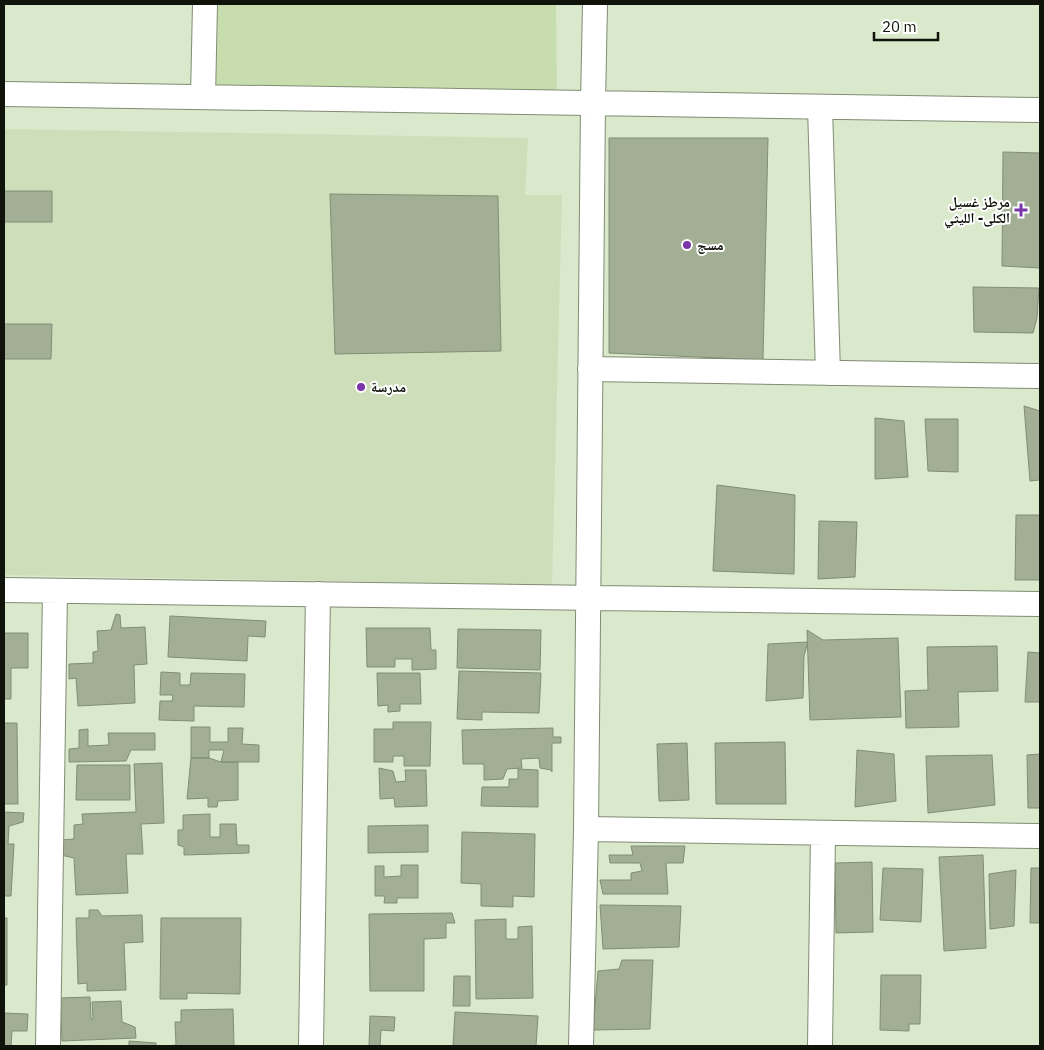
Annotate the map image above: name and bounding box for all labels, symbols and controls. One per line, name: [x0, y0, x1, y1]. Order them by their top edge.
scale bar: [874, 10, 938, 42]
text: 20 m: [882, 17, 917, 36]
place label: مرطز غسيل الكلى- الليثي: [944, 193, 1010, 229]
marker: مرطز غسيل الكلى- الليثي: [1014, 203, 1028, 217]
place label: مسج: [697, 236, 724, 254]
marker: مسج: [681, 239, 693, 251]
place label: مدرسة: [371, 378, 406, 396]
marker: مدرسة: [355, 381, 367, 393]

